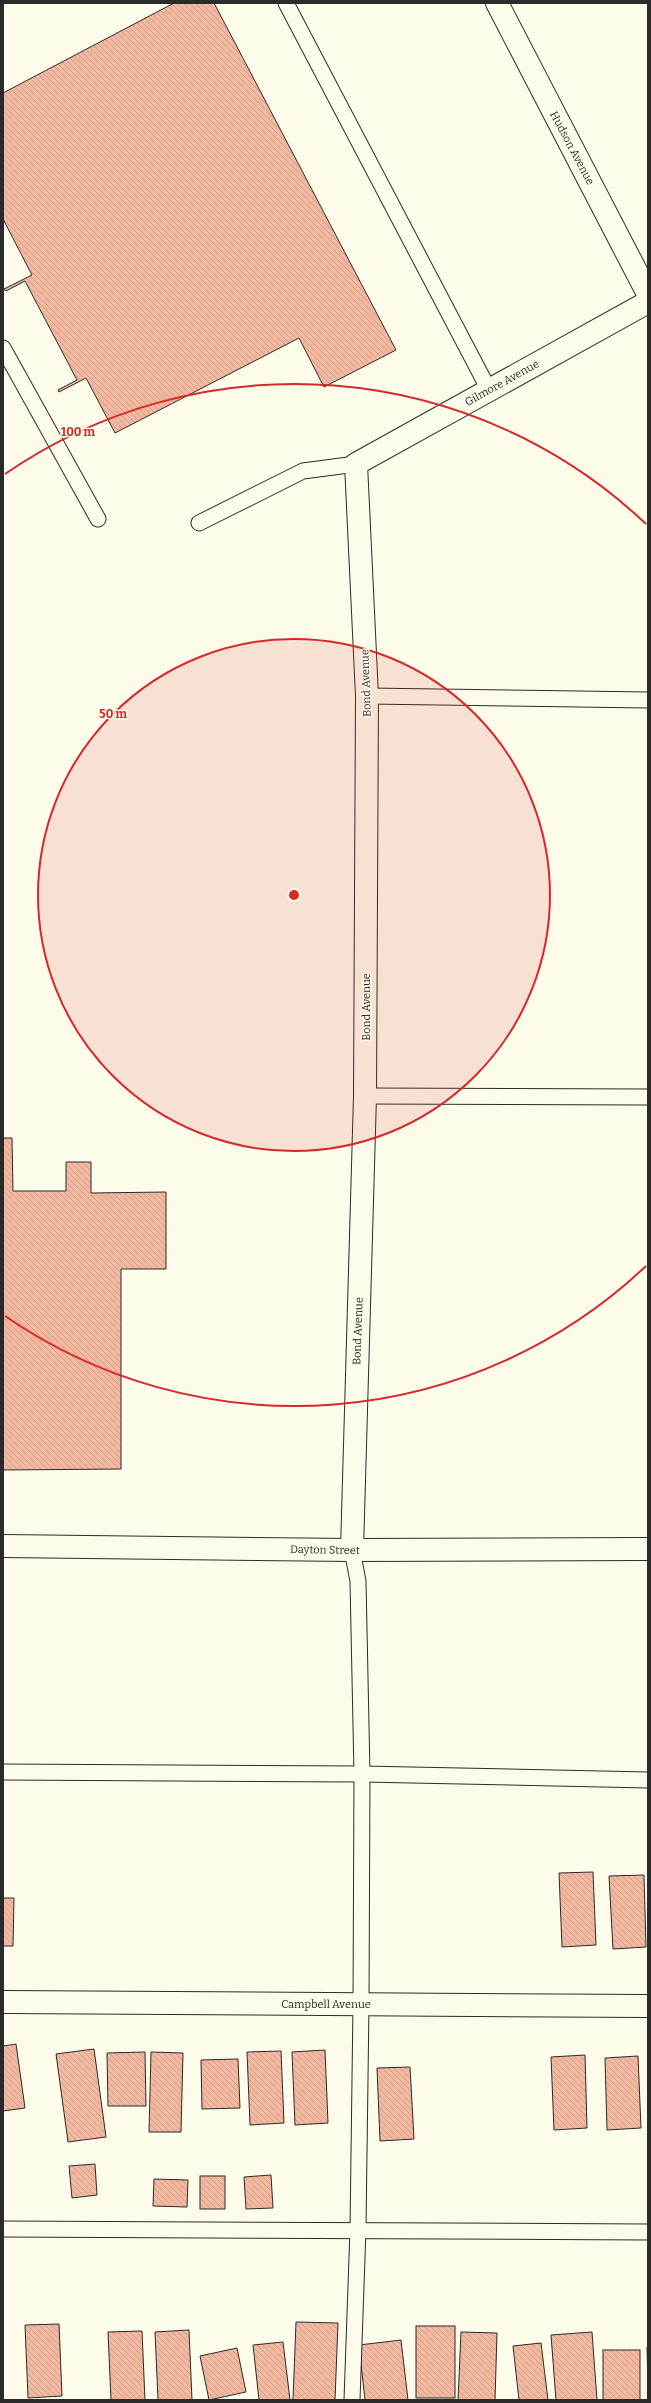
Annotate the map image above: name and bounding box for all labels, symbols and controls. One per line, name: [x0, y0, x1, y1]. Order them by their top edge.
street label: Hudson Avenue: [547, 109, 597, 187]
street label: Gilmore Avenue: [463, 357, 541, 409]
text: 100 m: [61, 425, 96, 439]
street label: Bond Avenue: [358, 649, 374, 717]
text: 50 m: [99, 707, 127, 721]
centre of rings: [287, 888, 301, 902]
street label: Bond Avenue: [360, 973, 373, 1041]
street label: Bond Avenue: [350, 1297, 366, 1365]
street label: Dayton Street: [290, 1543, 360, 1557]
street label: Campbell Avenue: [281, 1998, 371, 2011]

